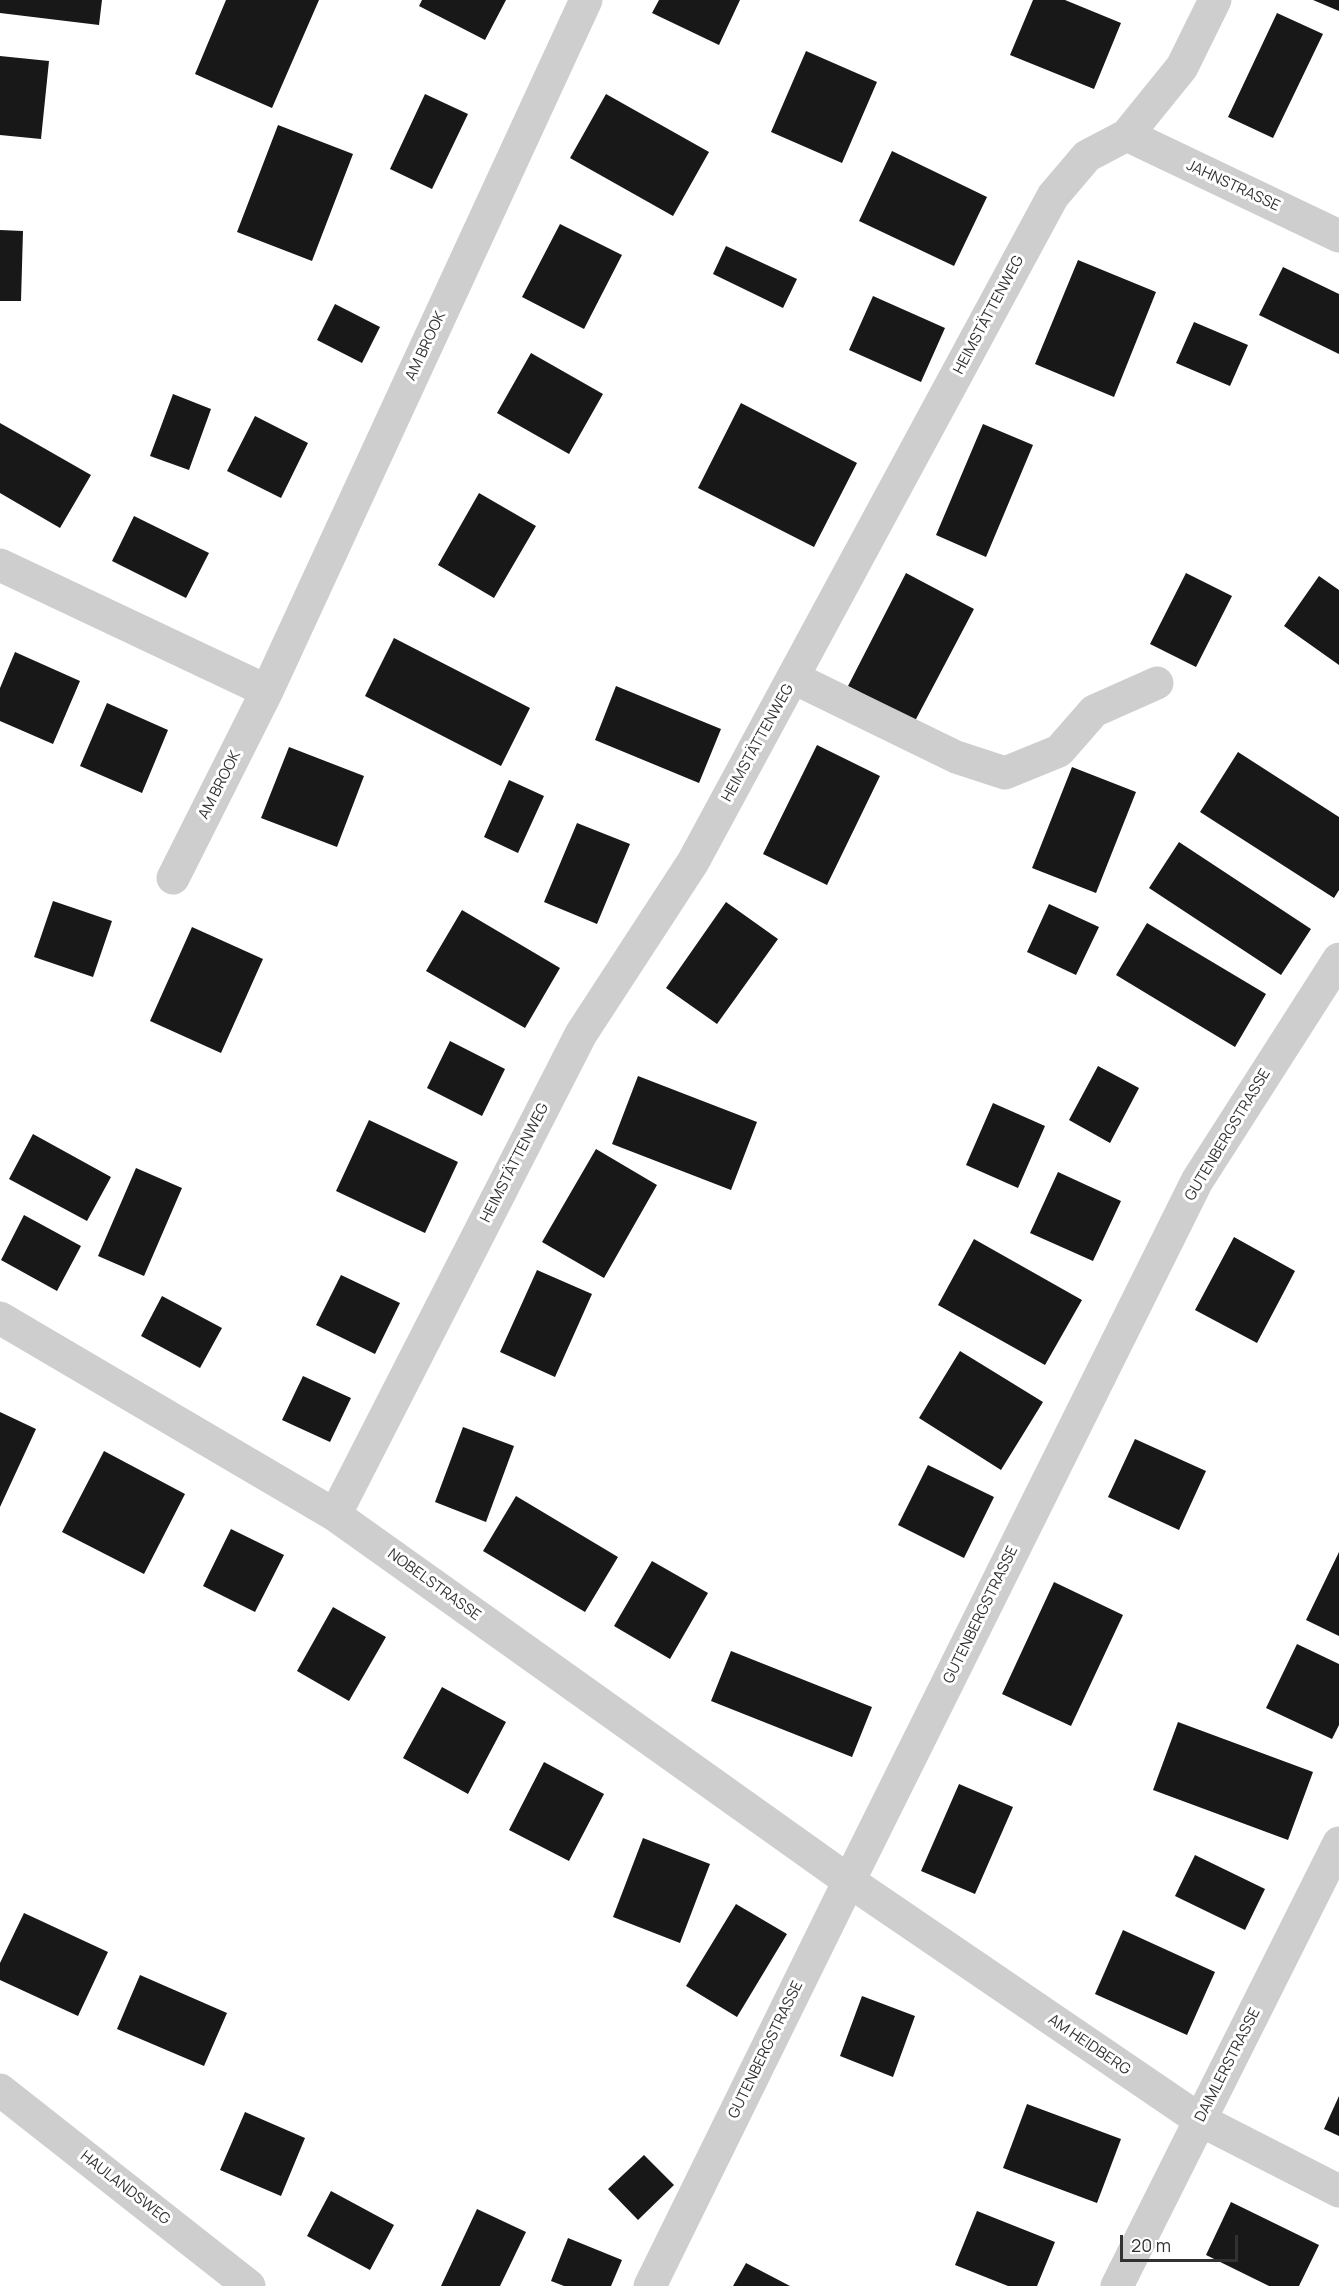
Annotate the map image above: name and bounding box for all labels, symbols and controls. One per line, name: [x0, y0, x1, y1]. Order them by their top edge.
street label: JAHNSTRASSE: [1184, 157, 1282, 215]
street label: HEIMSTÄTTENWEG: [950, 253, 1028, 377]
street label: AM BROOK: [402, 308, 450, 384]
street label: HEIMSTÄTTENWEG: [718, 681, 798, 805]
street label: AM BROOK: [195, 748, 245, 822]
street label: GUTENBERGSTRASSE: [1181, 1066, 1275, 1204]
street label: HEIMSTÄTTENWEG: [477, 1100, 553, 1226]
street label: GUTENBERGSTRASSE: [940, 1543, 1022, 1687]
street label: NOBELSTRASSE: [384, 1545, 484, 1625]
street label: GUTENBERGSTRASSE: [725, 1978, 807, 2122]
street label: DAIMLERSTRASSE: [1192, 2005, 1264, 2125]
street label: AM HEIDBERG: [1044, 2011, 1134, 2079]
street label: HAULANDSWEG: [76, 2147, 174, 2229]
scale bar: [1123, 2223, 1242, 2261]
text: 20 m: [1131, 2233, 1171, 2257]

